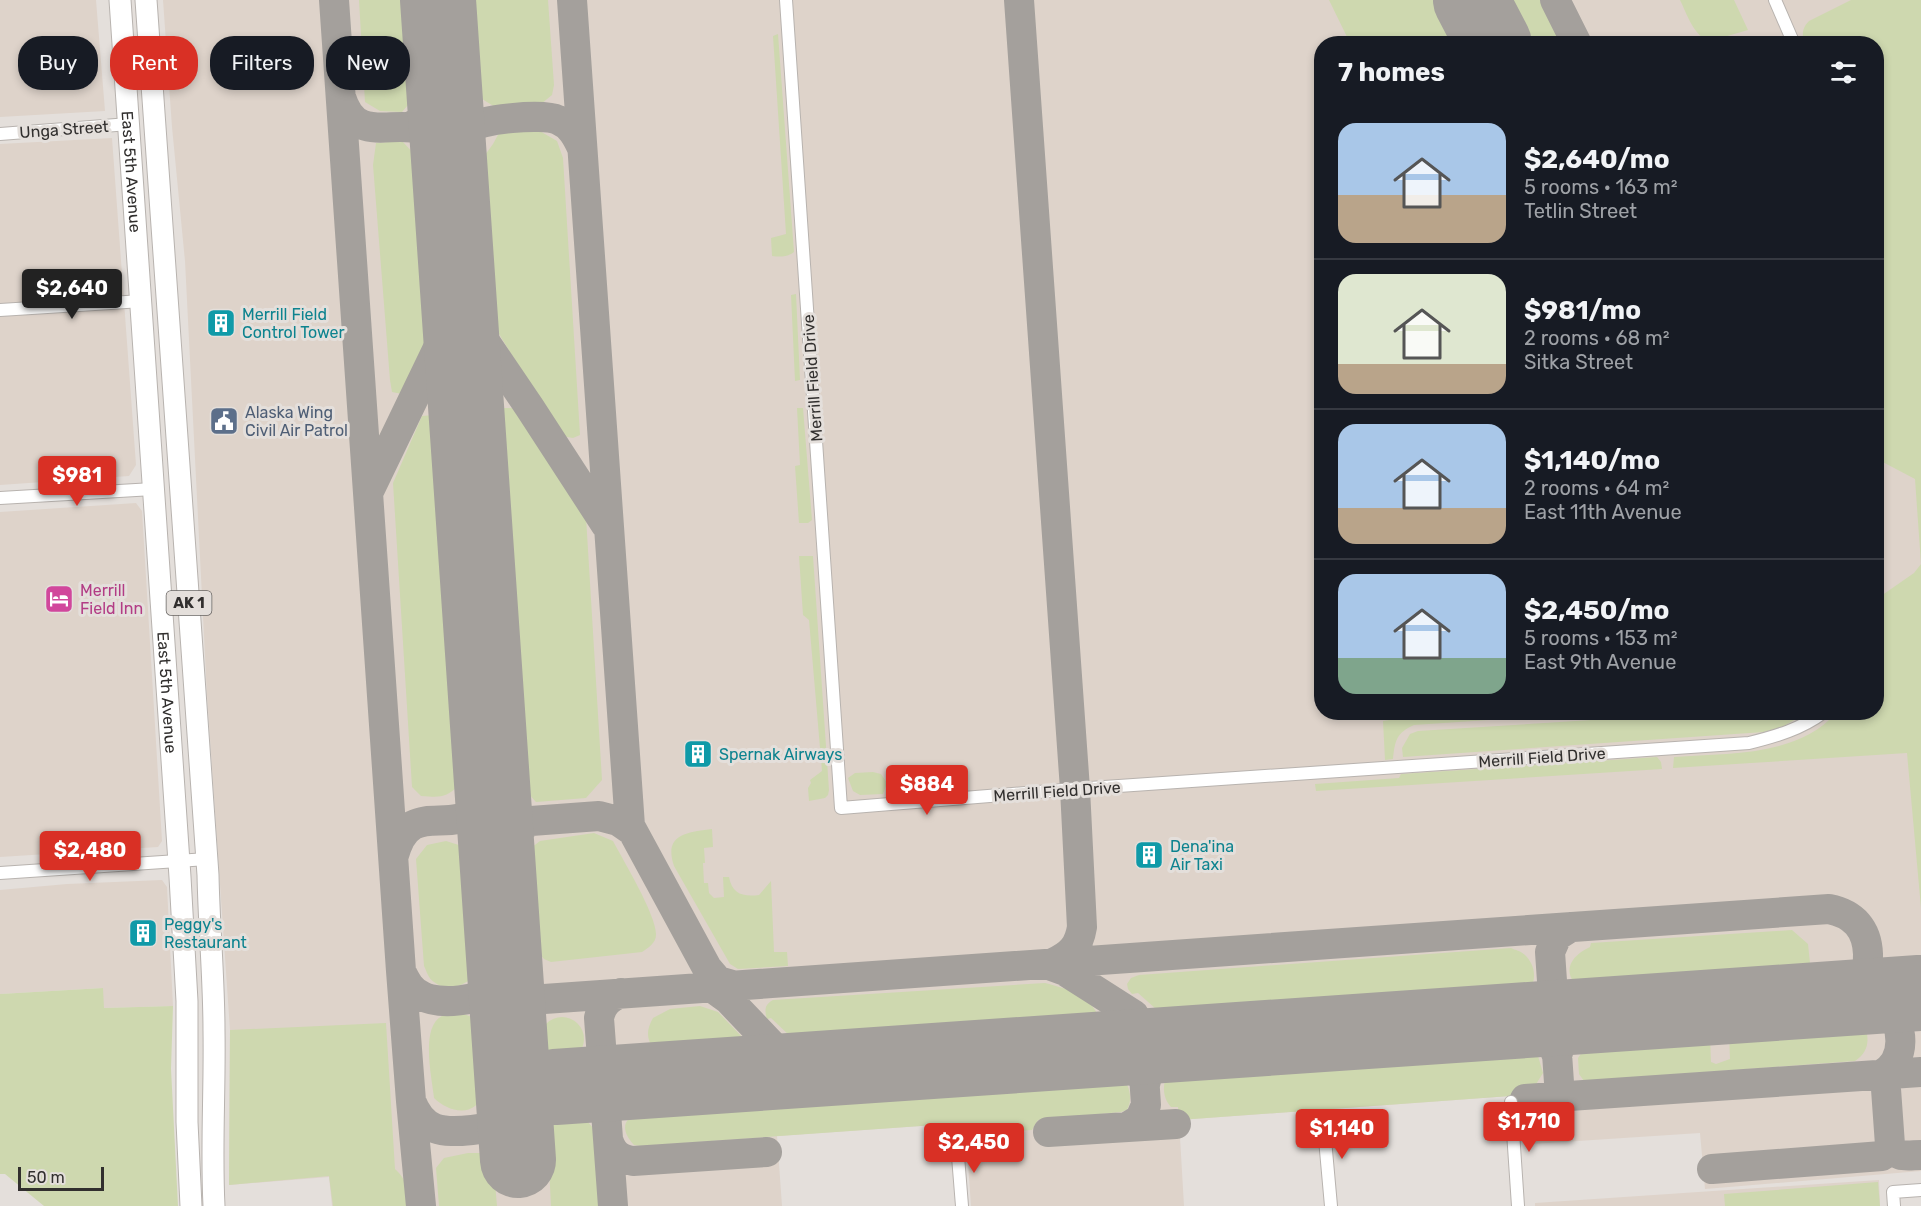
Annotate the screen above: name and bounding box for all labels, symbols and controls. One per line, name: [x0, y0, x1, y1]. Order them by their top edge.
chip: Buy: [18, 36, 98, 90]
chip: Rent: [110, 36, 198, 90]
chip: Filters: [210, 36, 314, 90]
chip: New: [326, 36, 410, 90]
icon: filters: [1827, 56, 1860, 89]
text: 7 homes: [1338, 57, 1445, 88]
street label: East 5th Avenue: [118, 110, 145, 233]
street label: Unga Street: [19, 117, 109, 142]
text: $2,640/mo: [1524, 144, 1670, 175]
icon: home: [1386, 147, 1458, 219]
text: 5 rooms · 163 m²: [1524, 175, 1678, 199]
text: Tetlin Street: [1524, 199, 1637, 223]
pin: $2,640: [23, 269, 121, 320]
text: $2,640: [36, 276, 108, 300]
text: $981/mo: [1524, 295, 1641, 326]
icon: home: [1386, 298, 1458, 370]
place label: Merrill Field Control Tower: [242, 305, 345, 342]
building icon: Merrill Field Control Tower: [205, 307, 237, 339]
street label: Merrill Field Drive: [799, 314, 826, 442]
text: 2 rooms · 68 m²: [1524, 326, 1670, 350]
text: Sitka Street: [1524, 350, 1633, 374]
place label: Alaska Wing Civil Air Patrol: [245, 403, 348, 440]
public building icon: Alaska Wing Civil Air Patrol: [208, 405, 240, 437]
text: $1,140/mo: [1524, 445, 1660, 476]
icon: home: [1386, 448, 1458, 520]
pin: $981: [41, 456, 113, 507]
text: $981: [52, 463, 102, 487]
text: 2 rooms · 64 m²: [1524, 476, 1669, 500]
text: East 11th Avenue: [1524, 500, 1682, 524]
place label: Merrill Field Inn: [80, 581, 143, 618]
hotel icon: Merrill Field Inn: [43, 583, 75, 615]
road number: AK 1: [166, 591, 212, 615]
text: $2,450/mo: [1524, 595, 1669, 626]
icon: home: [1386, 598, 1458, 670]
text: 5 rooms · 153 m²: [1524, 626, 1678, 650]
street label: East 5th Avenue: [153, 631, 181, 754]
text: East 9th Avenue: [1524, 650, 1676, 674]
building icon: Spernak Airways: [682, 738, 714, 770]
street label: Merrill Field Drive: [1478, 744, 1606, 771]
place label: Spernak Airways: [719, 745, 842, 764]
pin: $884: [891, 765, 963, 816]
text: $884: [900, 772, 954, 796]
street label: Merrill Field Drive: [993, 778, 1121, 805]
pin: $2,480: [41, 831, 139, 882]
place label: Dena'ina Air Taxi: [1170, 837, 1234, 874]
text: $2,480: [54, 838, 126, 862]
building icon: Dena'ina Air Taxi: [1133, 839, 1165, 871]
place label: Peggy's Restaurant: [164, 915, 247, 952]
building icon: Peggy's Restaurant: [127, 917, 159, 949]
pin: $1,710: [1480, 1102, 1578, 1153]
pin: $1,140: [1293, 1109, 1391, 1160]
text: $1,710: [1497, 1109, 1561, 1133]
text: $1,140: [1310, 1116, 1374, 1140]
pin: $2,450: [925, 1123, 1023, 1174]
text: $2,450: [938, 1130, 1010, 1154]
scale bar: [18, 1164, 104, 1192]
text: 50 m: [27, 1168, 65, 1187]

